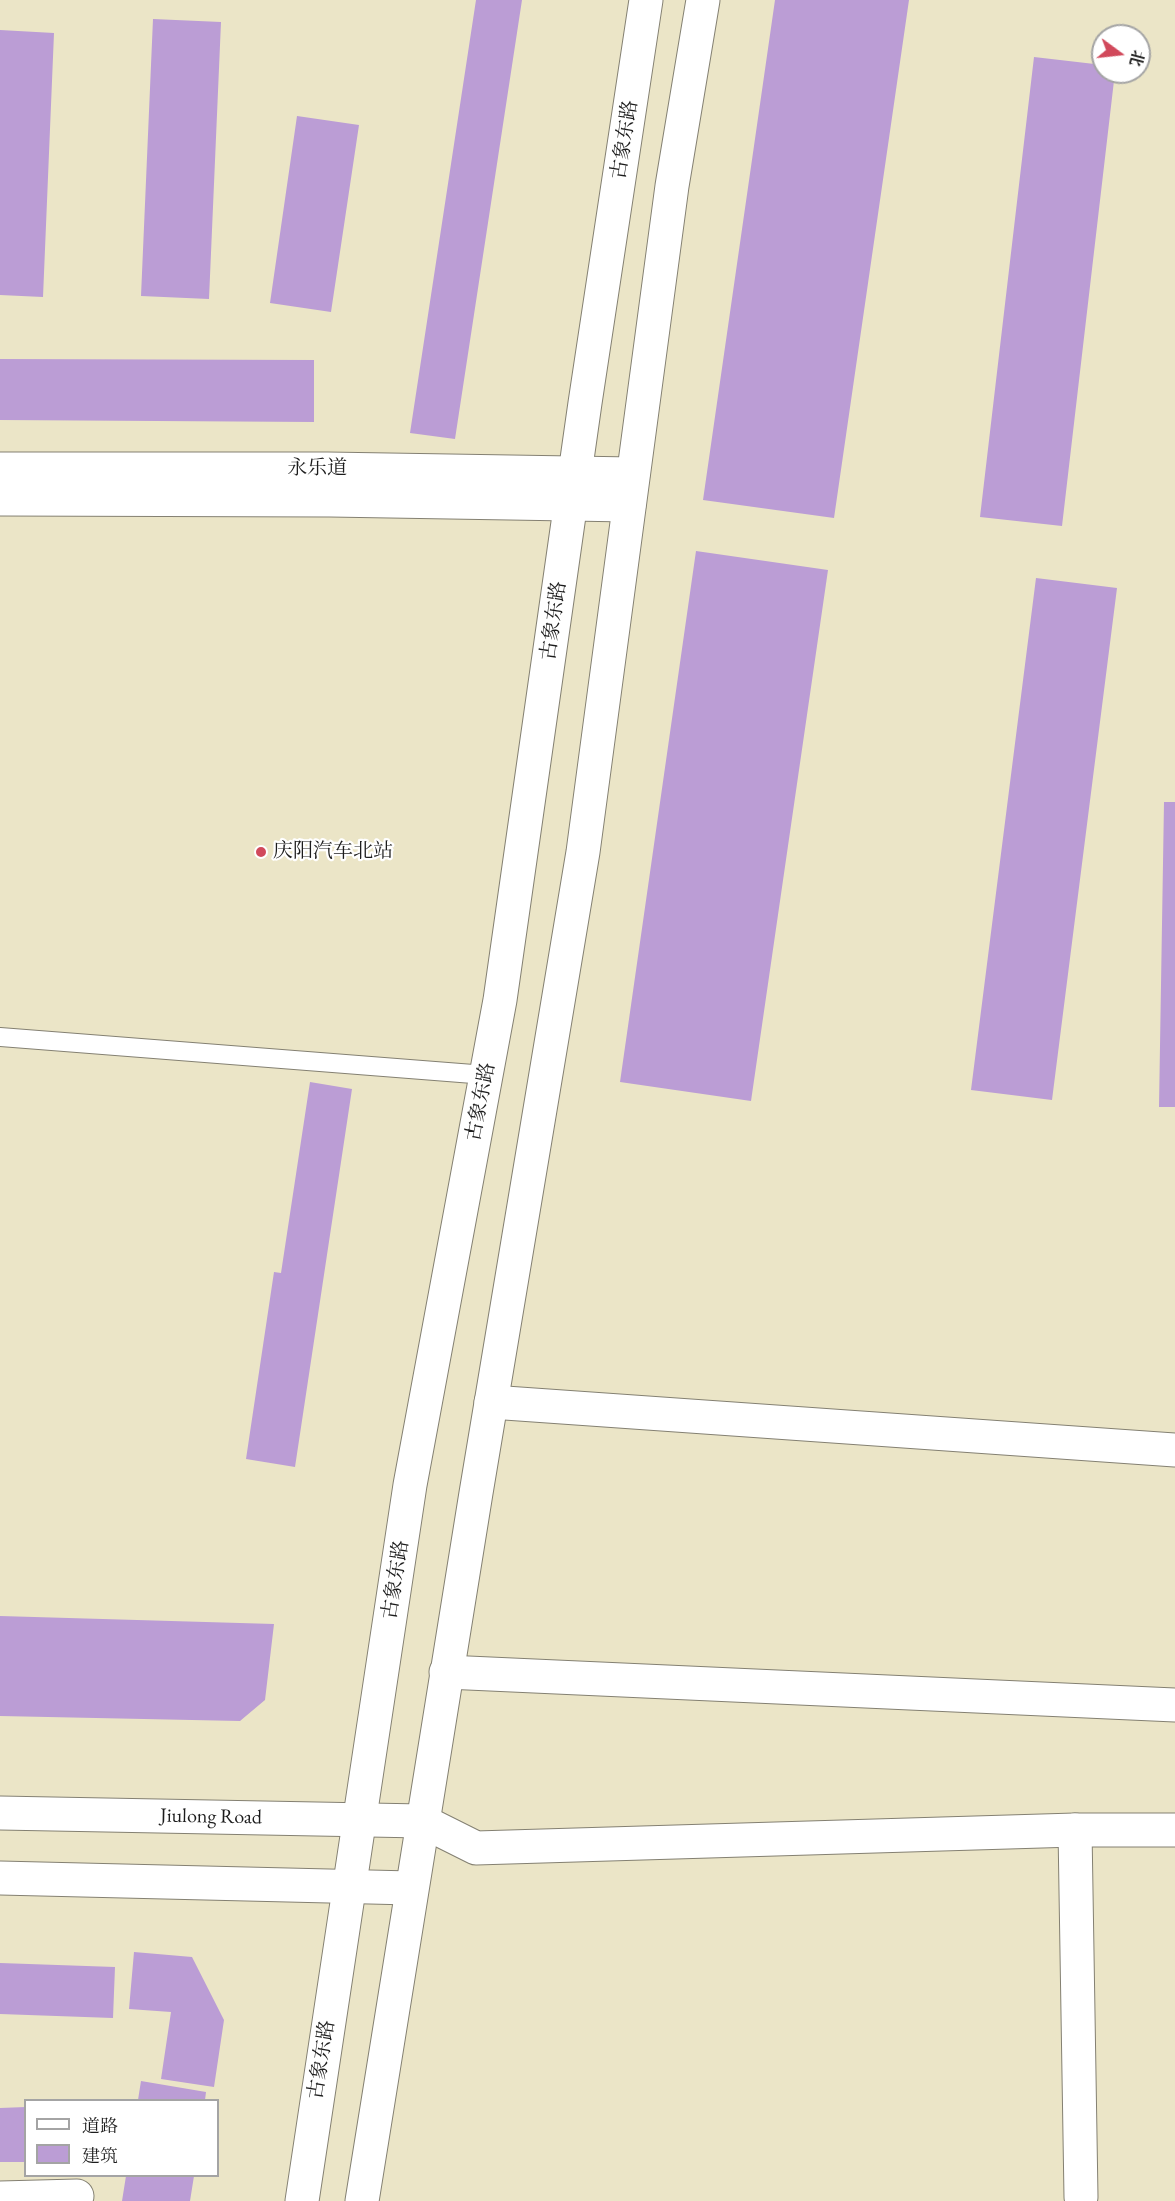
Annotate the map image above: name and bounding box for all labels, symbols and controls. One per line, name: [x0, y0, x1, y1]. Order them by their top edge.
north arrow: [1091, 24, 1151, 84]
text: 北: [1125, 48, 1149, 69]
street label: 古象东路: [607, 99, 643, 181]
street label: 永乐道: [287, 457, 347, 481]
street label: 古象东路: [537, 580, 571, 662]
place label: 庆阳汽车北站: [273, 840, 393, 864]
marker: 庆阳汽车北站: [254, 845, 268, 859]
street label: 古象东路: [462, 1060, 500, 1144]
street label: 古象东路: [378, 1539, 414, 1621]
street label: Jiulong Road: [160, 1804, 262, 1830]
street label: 古象东路: [304, 2019, 340, 2101]
legend: [24, 2099, 219, 2177]
text: 道路: [82, 2114, 118, 2137]
text: 建筑: [82, 2144, 118, 2167]

